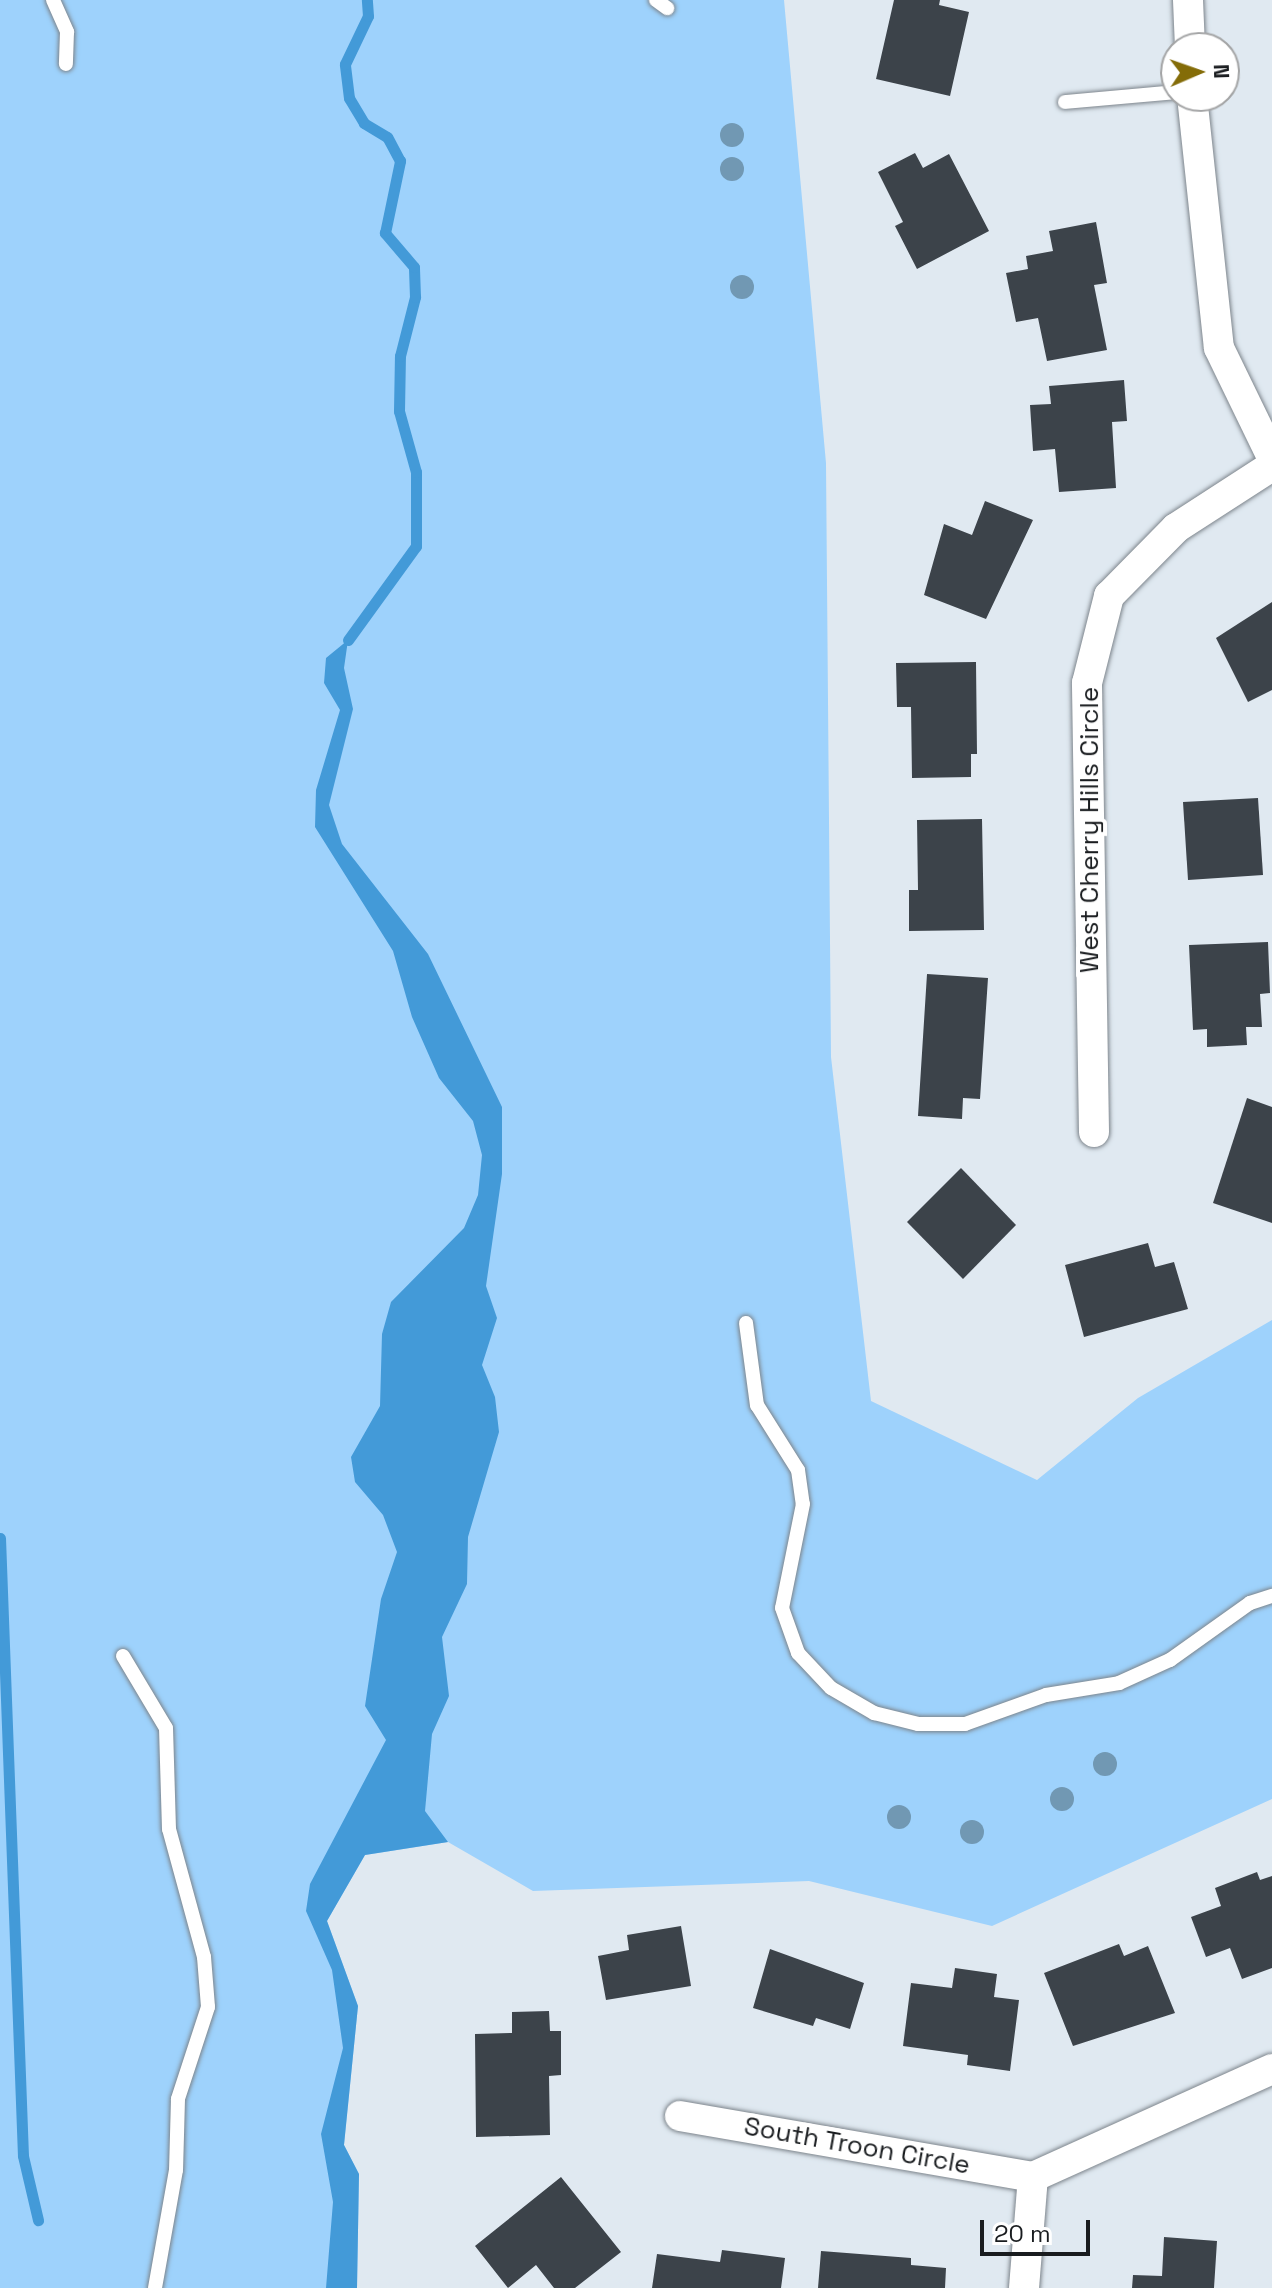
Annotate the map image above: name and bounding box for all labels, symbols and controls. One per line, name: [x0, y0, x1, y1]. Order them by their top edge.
north arrow: [1160, 32, 1240, 112]
text: N: [1208, 63, 1236, 79]
street label: West Cherry Hills Circle: [1074, 687, 1106, 973]
street label: South Troon Circle: [741, 2111, 973, 2181]
scale bar: [984, 2204, 1094, 2254]
text: 20 m: [994, 2218, 1051, 2249]

